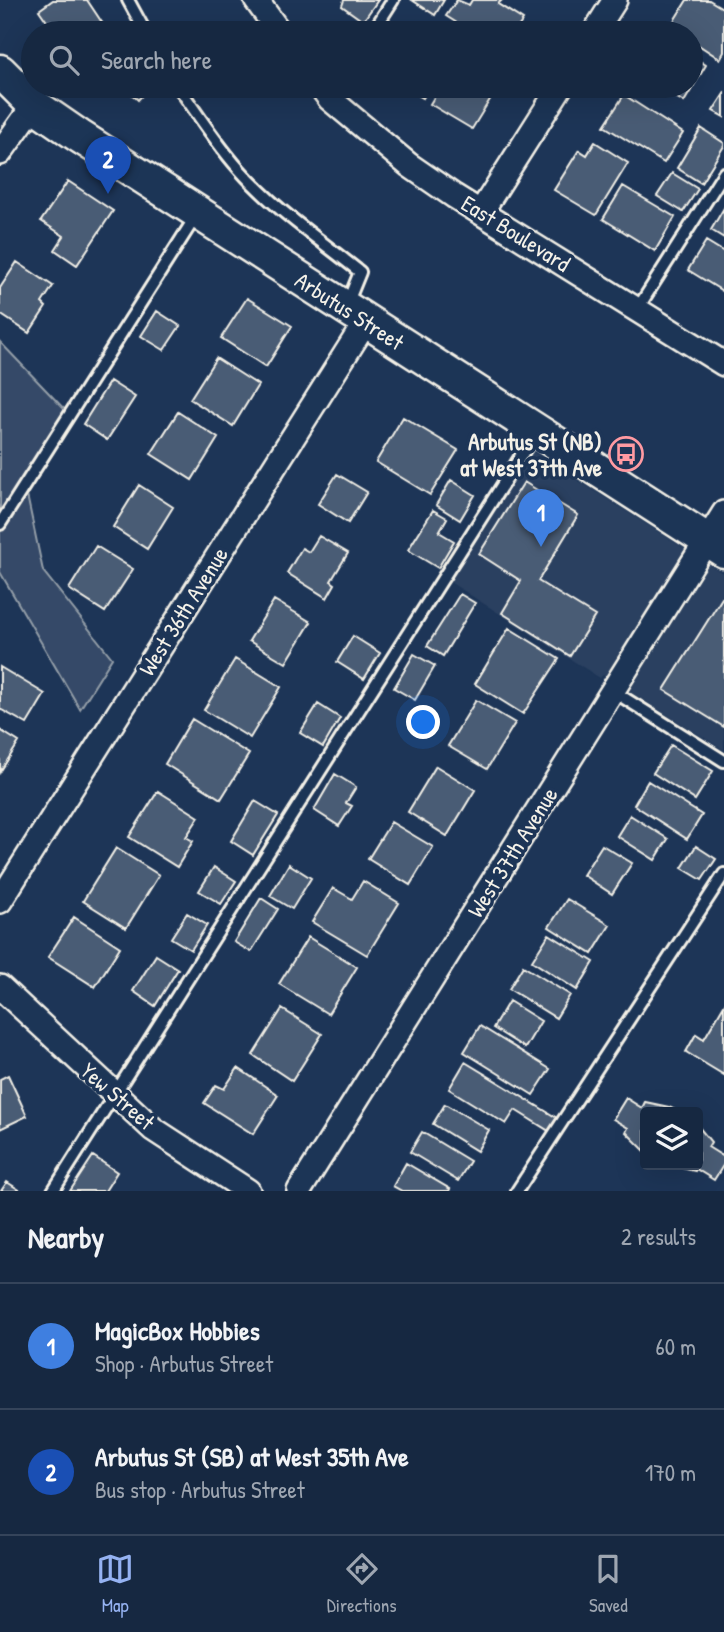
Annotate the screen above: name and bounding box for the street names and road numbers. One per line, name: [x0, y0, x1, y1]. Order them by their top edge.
street label: East Boulevard: [456, 187, 576, 279]
street label: Arbutus Street: [290, 264, 411, 357]
street label: West 36th Avenue: [131, 541, 235, 681]
street label: West 37th Avenue: [460, 781, 564, 923]
street label: Yew Street: [74, 1055, 162, 1138]

